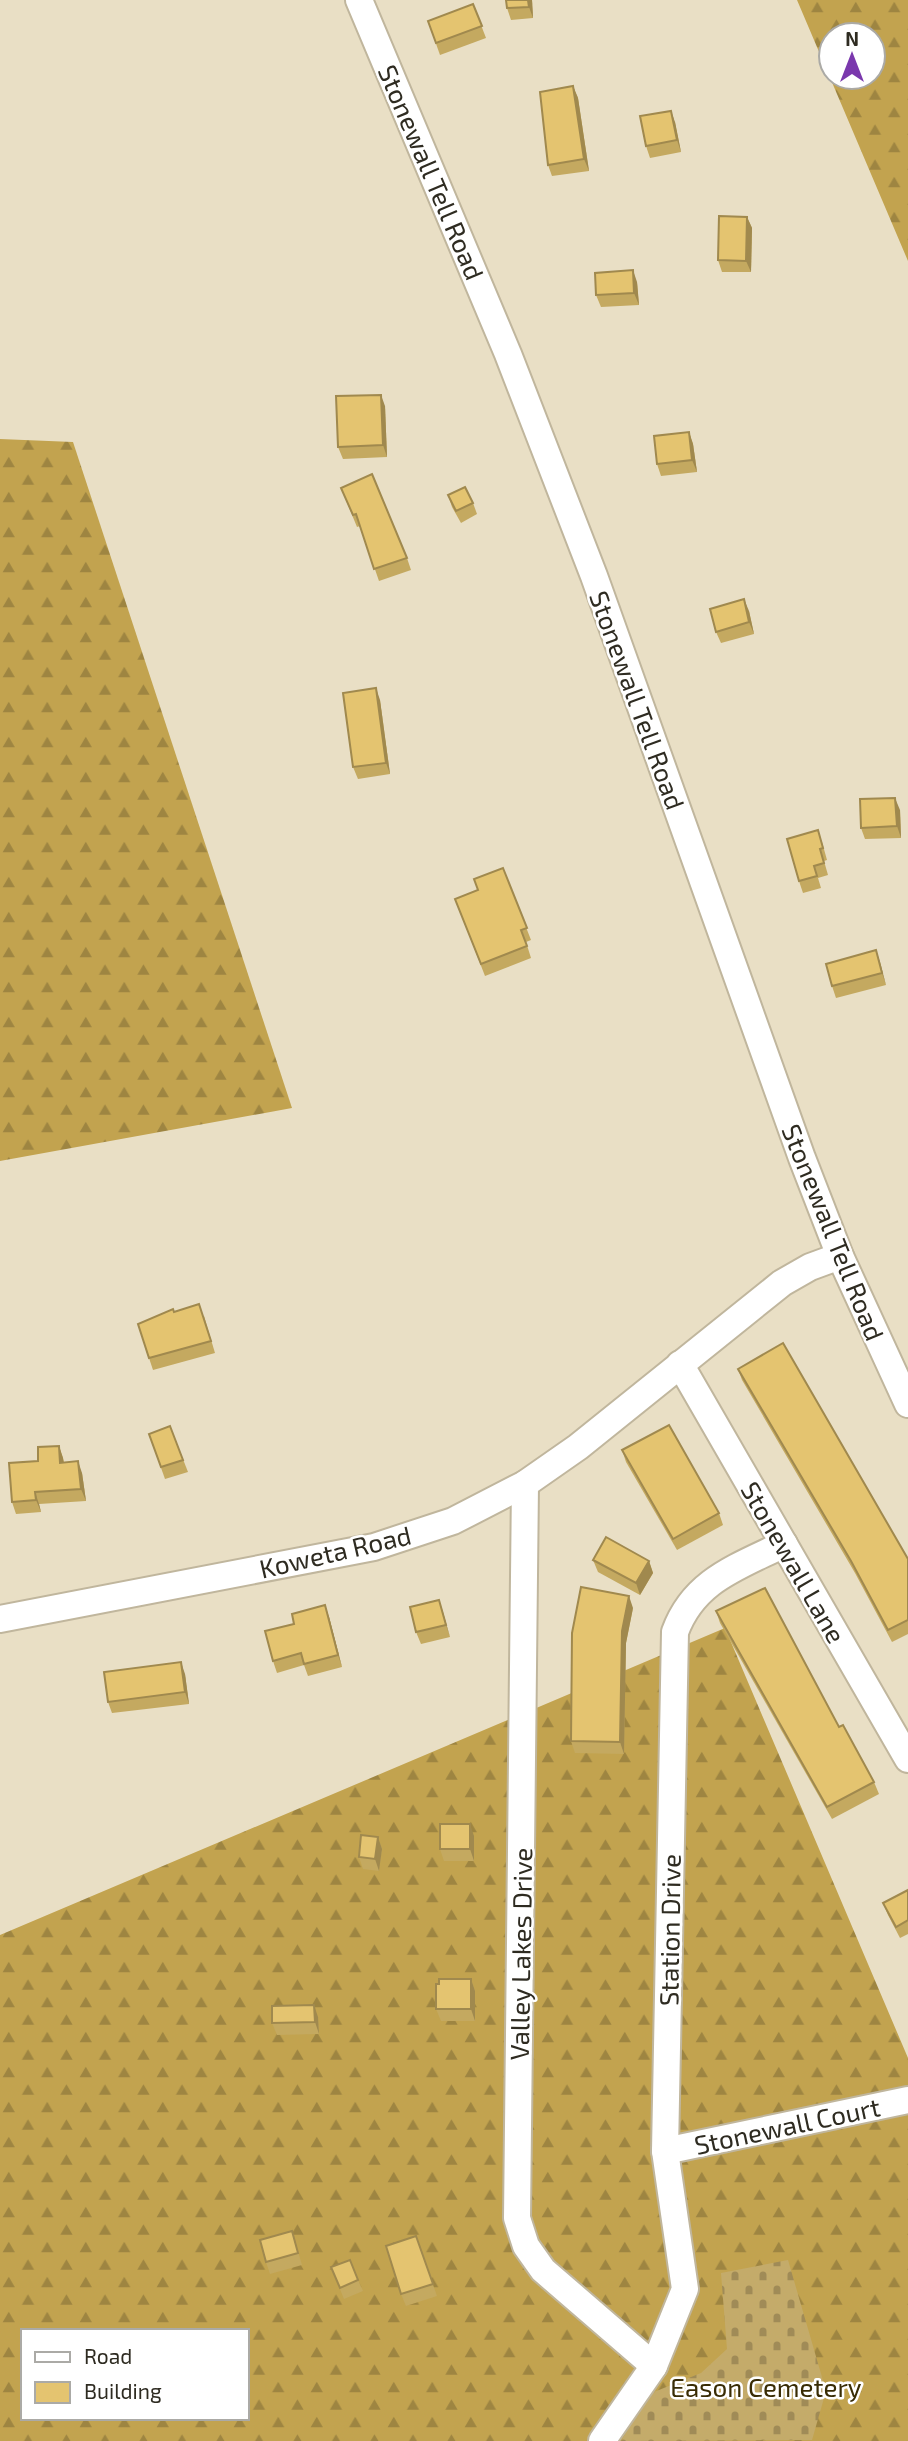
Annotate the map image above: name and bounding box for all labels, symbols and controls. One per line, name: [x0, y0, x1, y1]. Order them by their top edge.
north arrow: [817, 21, 887, 91]
text: N: [845, 27, 859, 50]
street label: Stonewall Tell Road: [373, 60, 491, 284]
street label: Stonewall Tell Road: [584, 586, 692, 814]
street label: Stonewall Tell Road: [776, 1119, 892, 1345]
street label: Stonewall Lane: [735, 1476, 853, 1648]
street label: Koweta Road: [256, 1518, 414, 1584]
street label: Valley Lakes Drive: [503, 1847, 537, 2061]
street label: Station Drive: [652, 1854, 686, 2006]
street label: Stonewall Court: [691, 2090, 883, 2160]
legend: [21, 2329, 248, 2420]
text: Road: [84, 2343, 132, 2368]
park label: Eason Cemetery: [670, 2371, 862, 2402]
text: Building: [84, 2378, 162, 2403]

